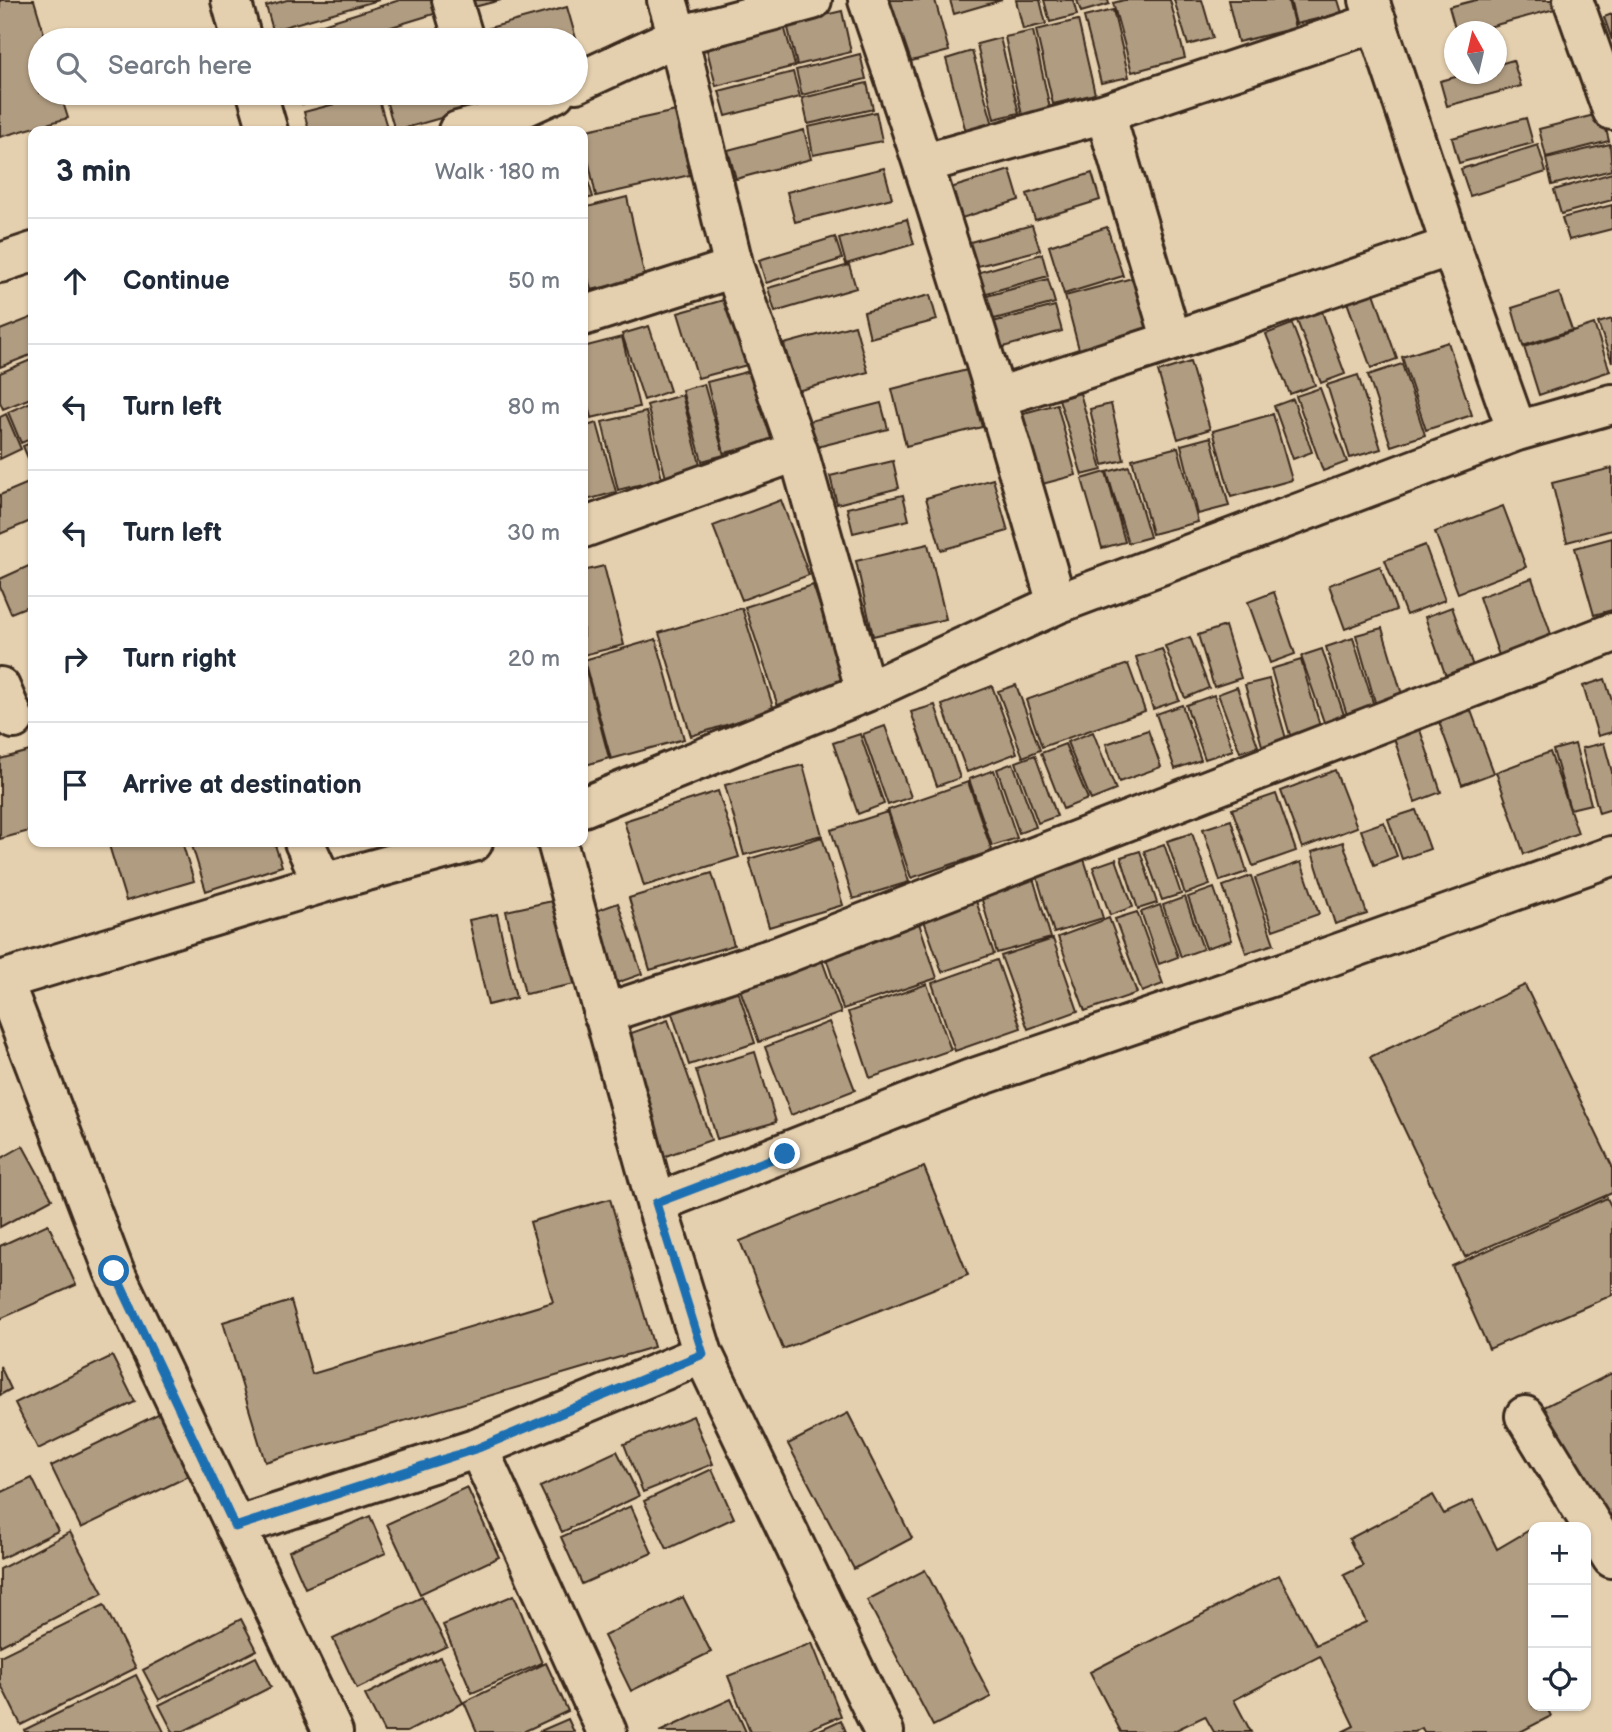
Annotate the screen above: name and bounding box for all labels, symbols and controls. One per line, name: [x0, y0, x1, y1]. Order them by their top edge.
north arrow: [1444, 21, 1507, 84]
search box: [28, 28, 588, 105]
icon: search: [52, 48, 90, 86]
text: Search here: [108, 51, 252, 82]
text: 3 min: [56, 154, 131, 190]
text: Walk · 180 m: [435, 158, 560, 186]
icon: ahead: [56, 262, 94, 300]
text: Continue: [123, 266, 230, 297]
text: 50 m: [508, 267, 560, 295]
icon: left: [56, 388, 94, 426]
text: Turn left: [123, 392, 222, 423]
text: 80 m: [508, 393, 560, 421]
icon: left: [56, 514, 94, 552]
text: Turn left: [123, 518, 222, 549]
text: 30 m: [507, 519, 560, 547]
icon: right: [56, 640, 94, 678]
text: Turn right: [123, 644, 236, 675]
text: 20 m: [508, 645, 560, 673]
icon: arrive: [56, 766, 94, 804]
text: Arrive at destination: [123, 770, 362, 801]
route end: [769, 1138, 800, 1169]
route start: [98, 1255, 129, 1286]
map controls: [1528, 1522, 1591, 1711]
button: +: [1528, 1522, 1591, 1585]
button: −: [1528, 1585, 1591, 1648]
button: locate: [1528, 1648, 1591, 1711]

